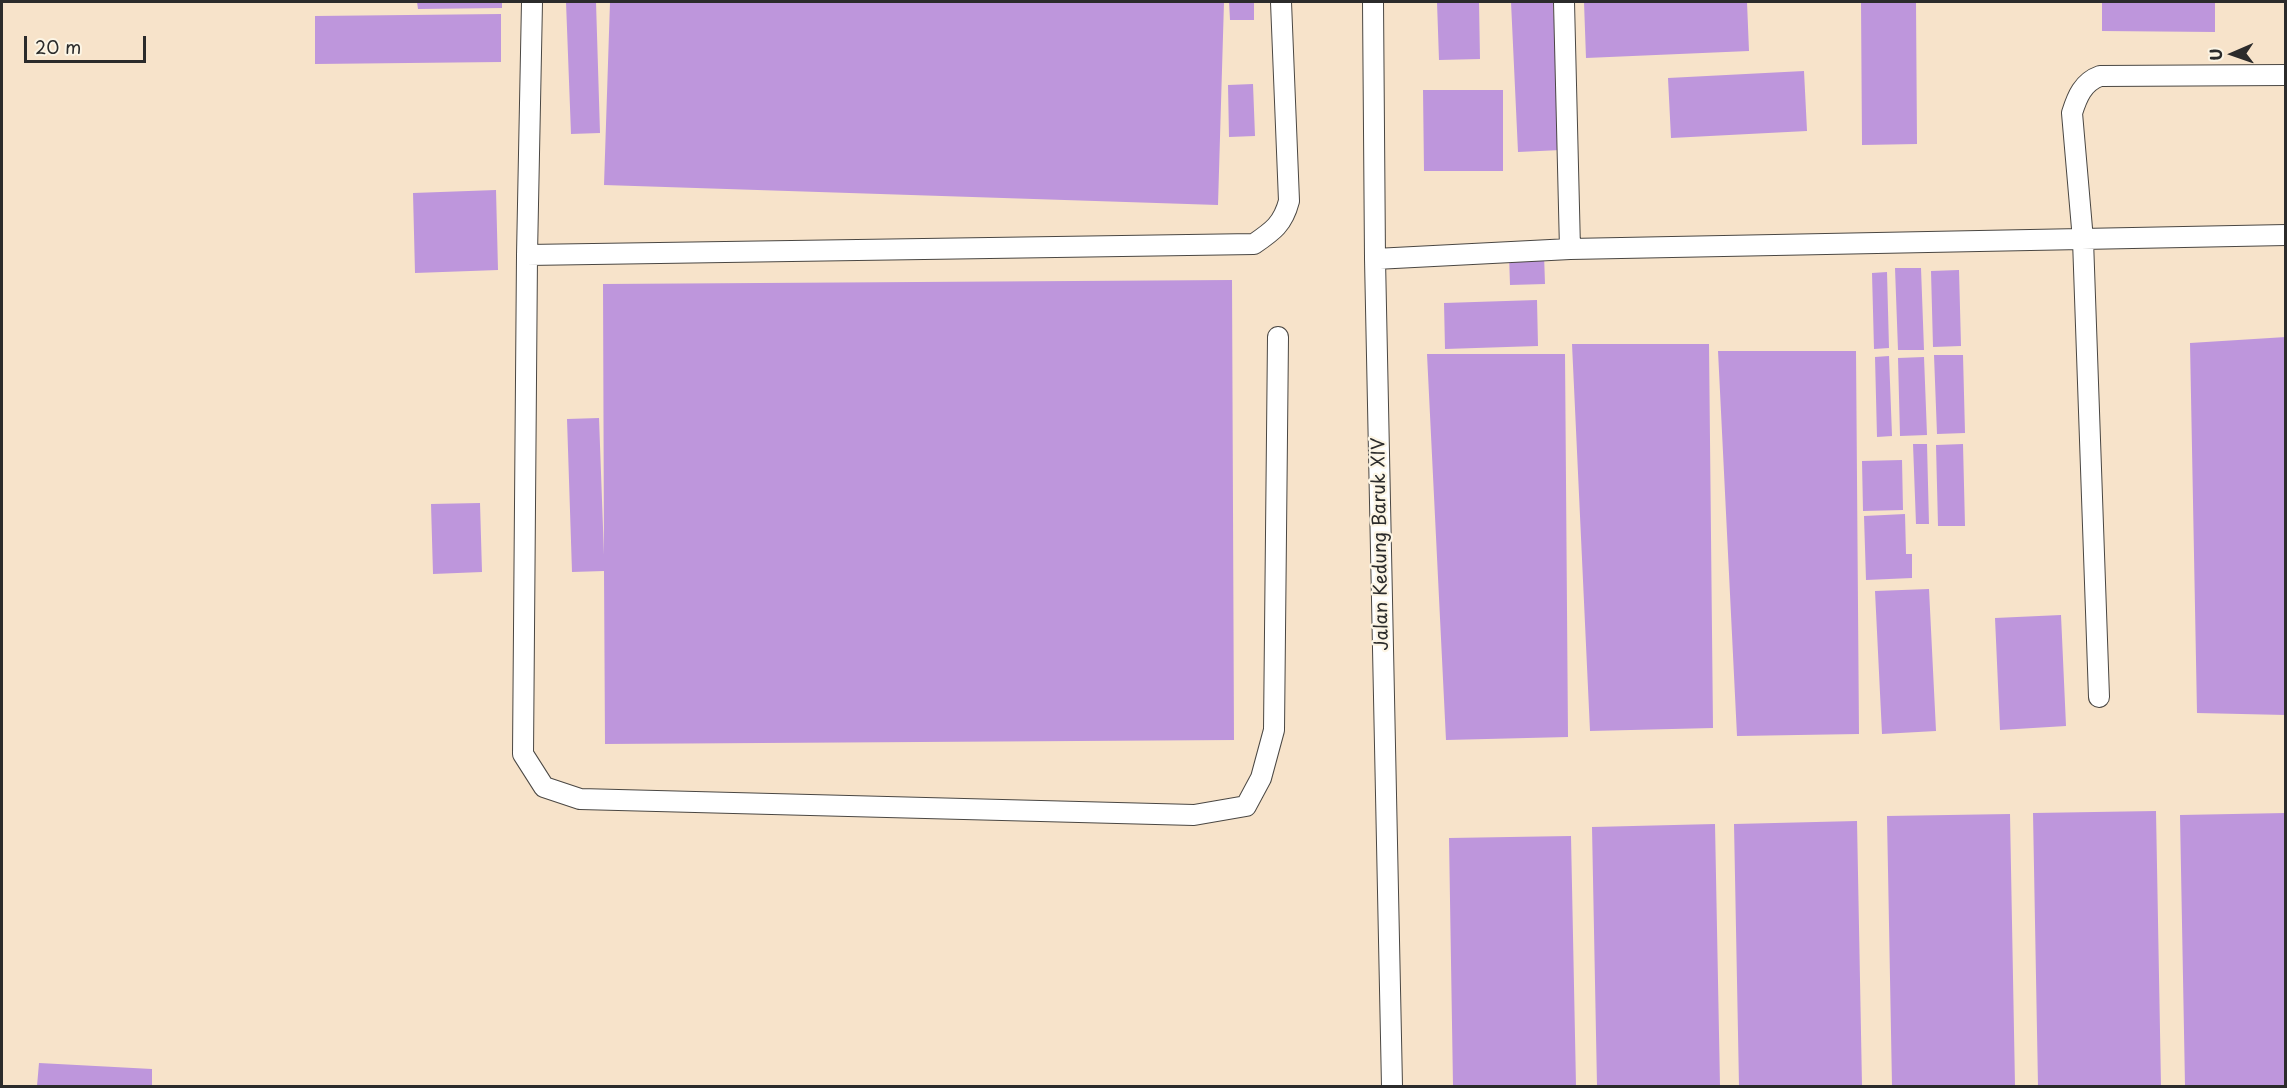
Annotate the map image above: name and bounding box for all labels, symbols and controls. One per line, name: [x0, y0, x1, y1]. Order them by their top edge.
scale bar: [27, 24, 148, 62]
north arrow: [2203, 24, 2263, 84]
text: 20 m: [35, 33, 81, 60]
text: U: [2203, 48, 2227, 61]
street label: Jalan Kedung Baruk XIV: [1368, 437, 1394, 651]

